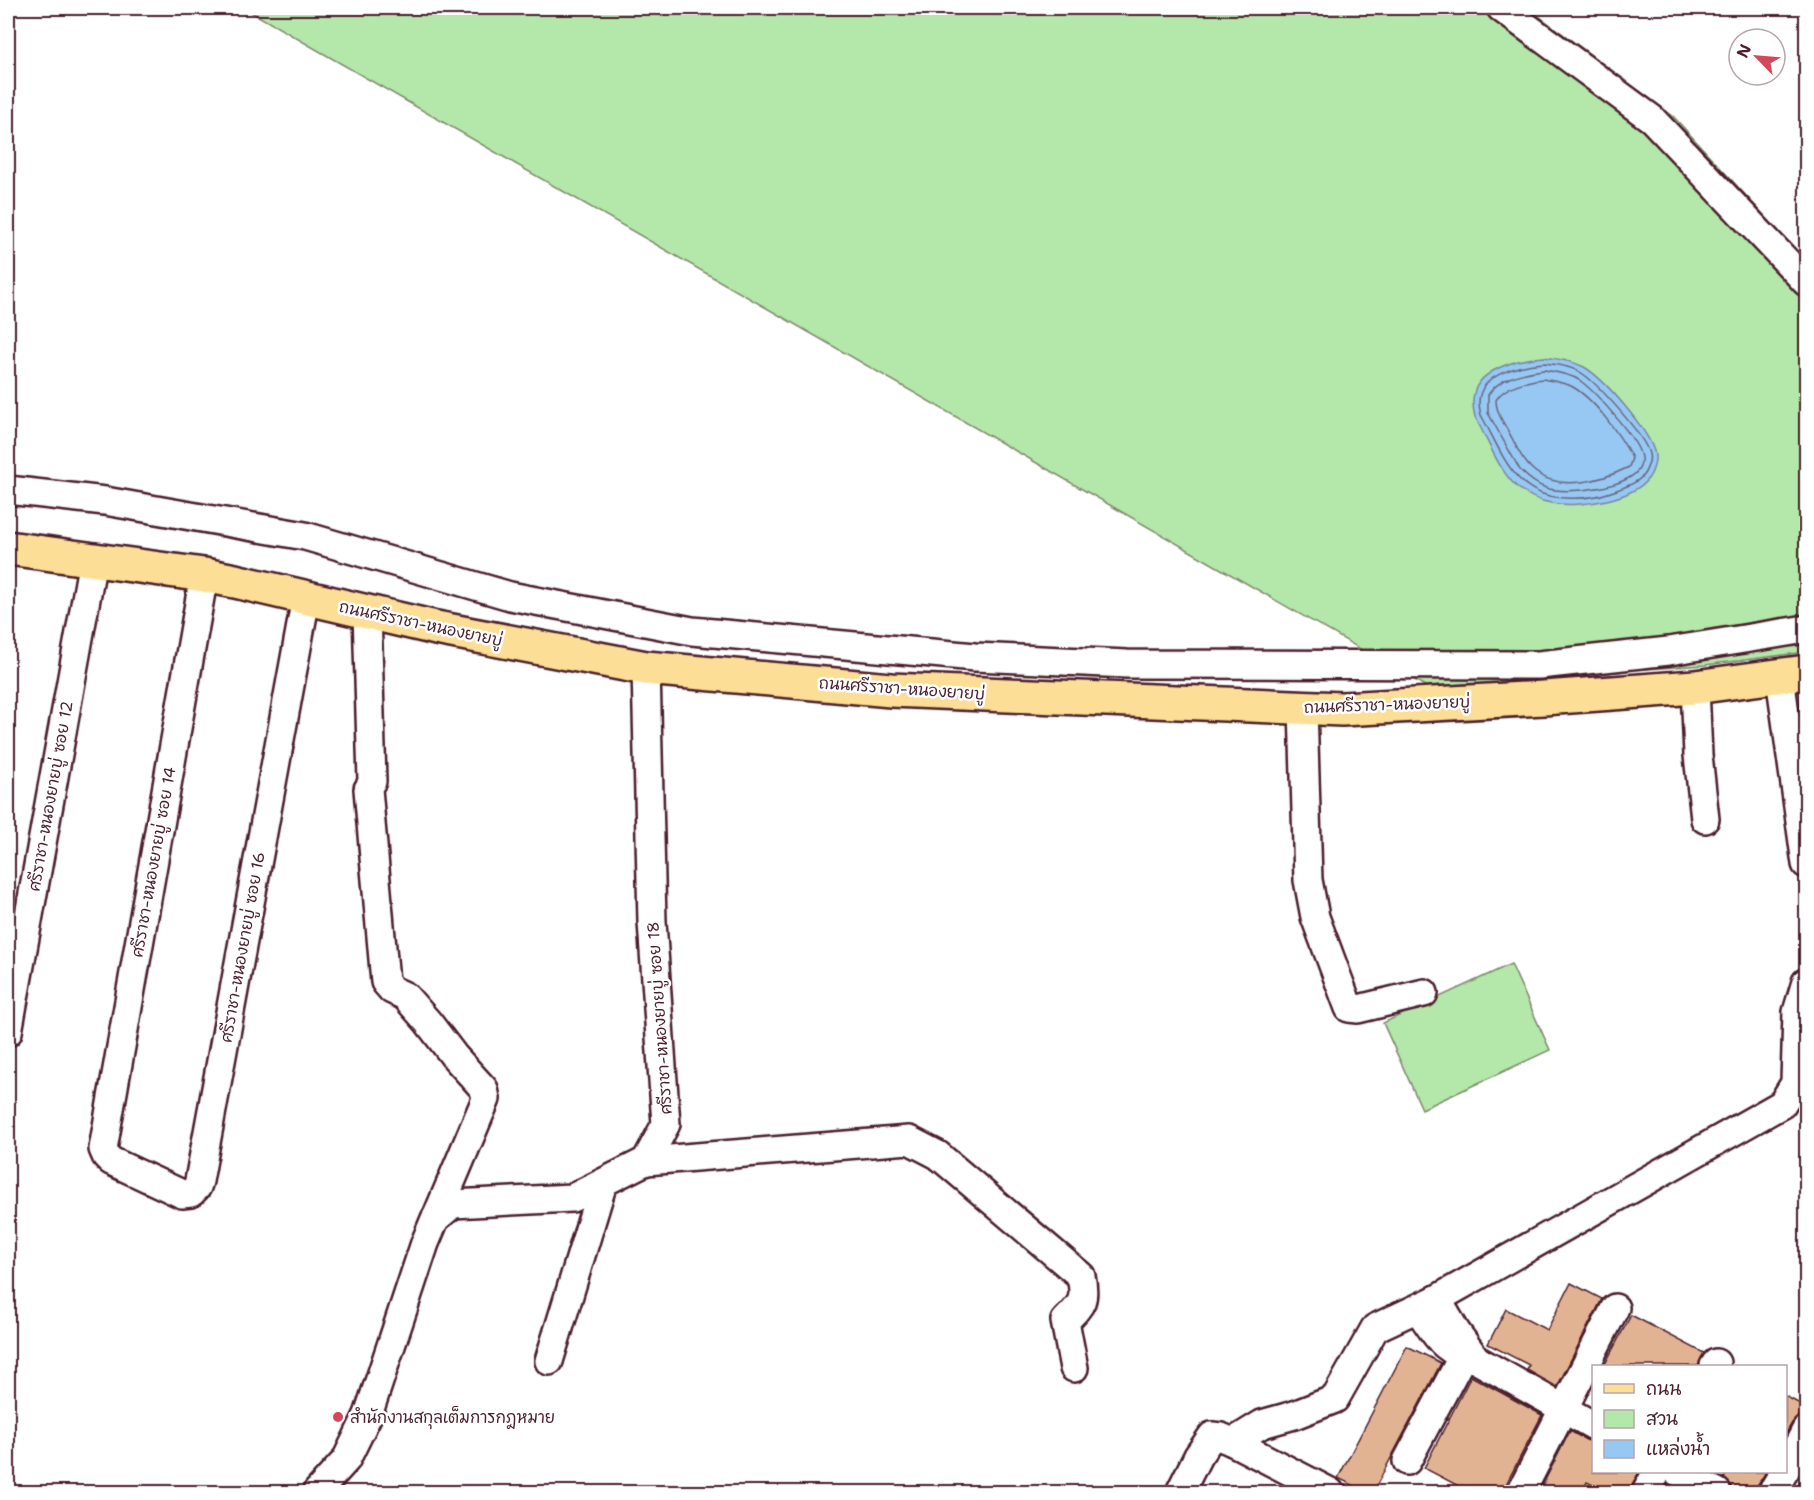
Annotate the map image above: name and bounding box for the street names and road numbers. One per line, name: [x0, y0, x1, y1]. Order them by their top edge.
street label: ถนนศรีราชา-หนองยายบู่: [337, 595, 505, 653]
street label: ถนนศรีราชา-หนองยายบู่: [818, 671, 986, 707]
street label: ถนนศรีราชา-หนองยายบู่: [1303, 690, 1471, 720]
street label: ศรีราชา-หนองยายบู่ ซอย 12: [22, 699, 80, 893]
street label: ศรีราชา-หนองยายบู่ ซอย 14: [125, 765, 183, 959]
street label: ศรีราชา-หนองยายบู่ ซอย 16: [214, 850, 272, 1044]
street label: ศรีราชา-หนองยายบู่ ซอย 18: [641, 921, 679, 1115]

